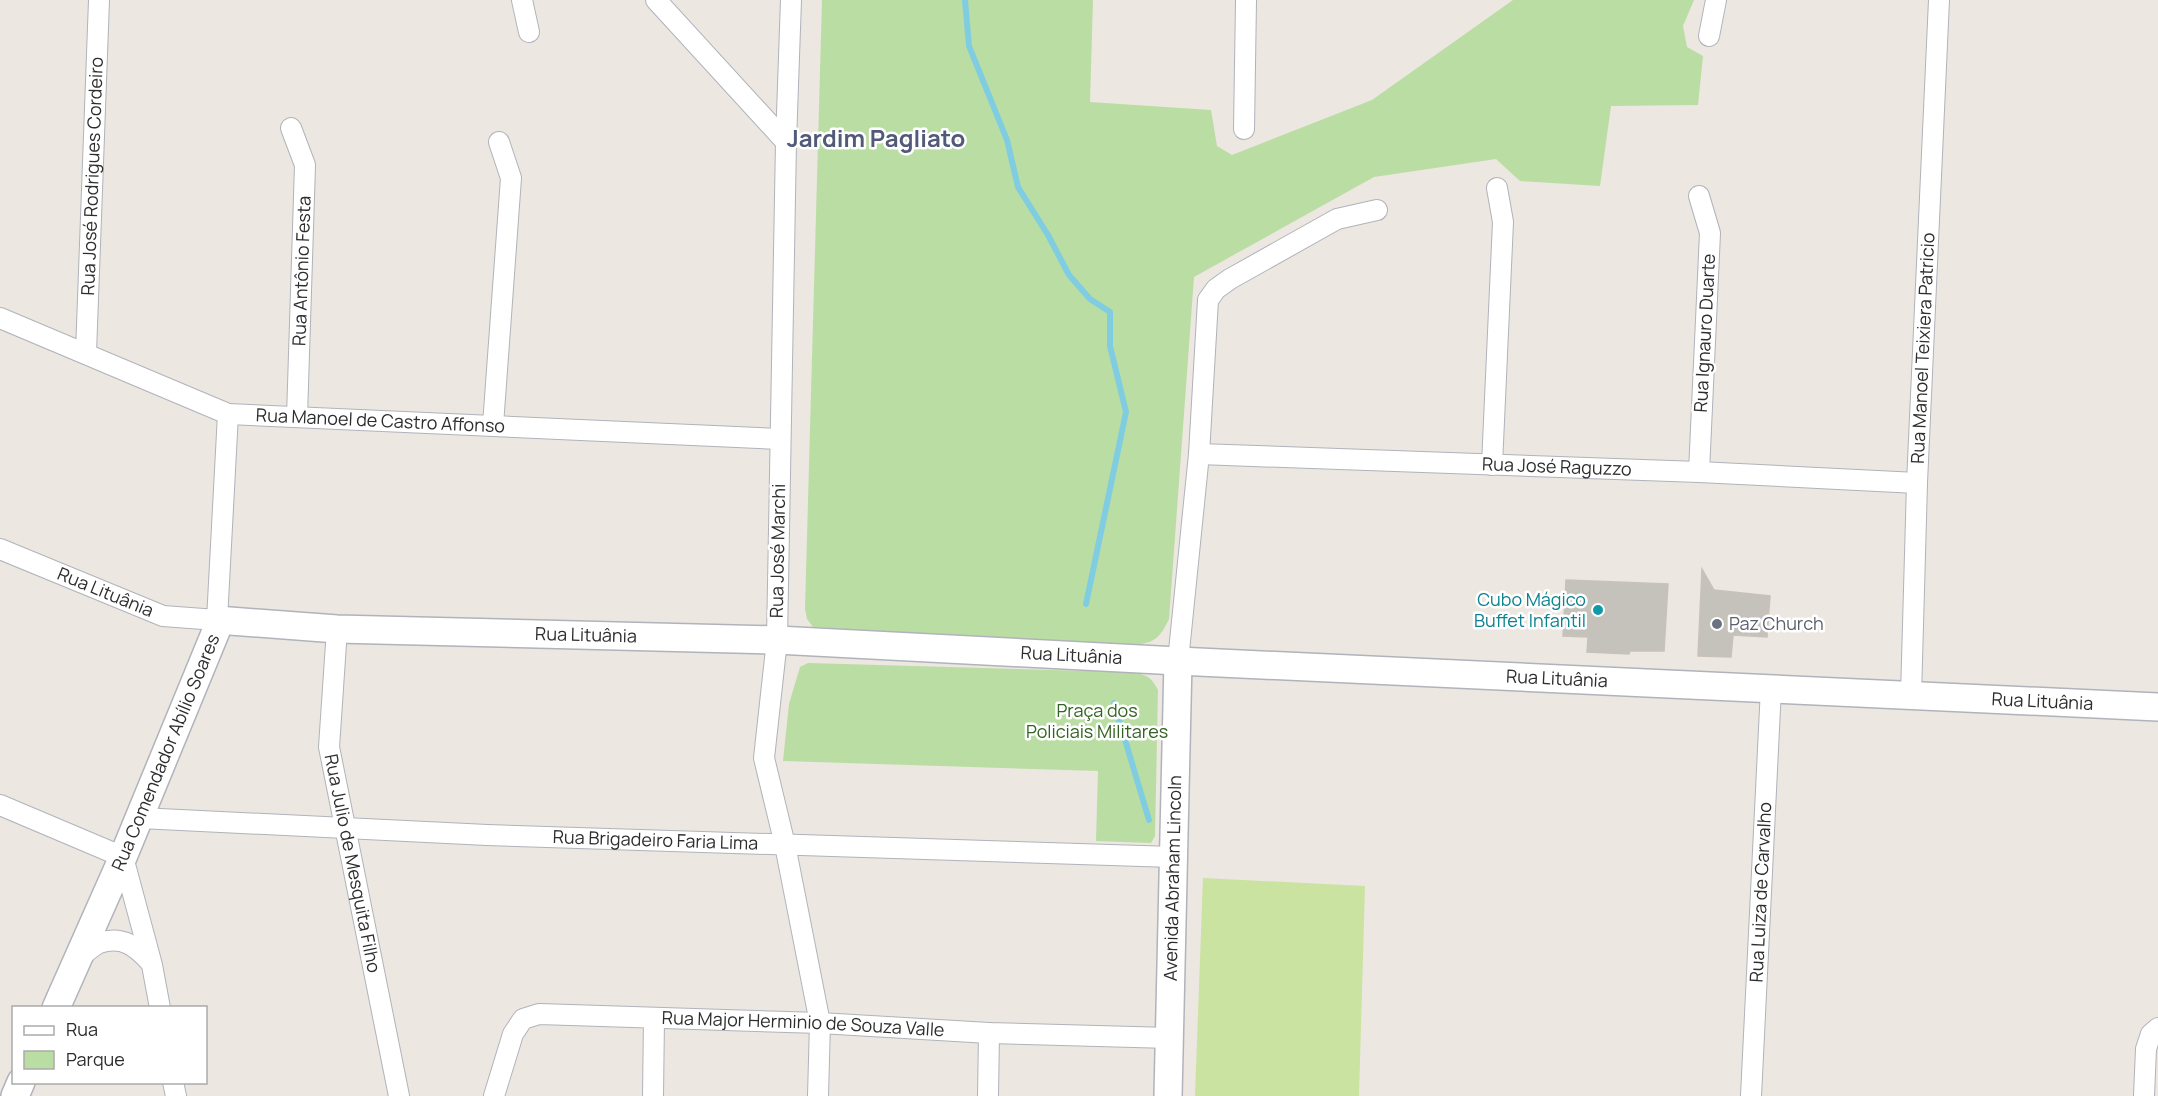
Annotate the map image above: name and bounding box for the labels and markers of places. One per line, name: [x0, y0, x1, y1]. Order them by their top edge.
place label: Cubo Mágico Buffet Infantil: [1474, 587, 1586, 632]
marker: Cubo Mágico Buffet Infantil: [1591, 603, 1605, 617]
place label: Paz Church: [1729, 611, 1824, 635]
marker: Paz Church: [1710, 617, 1724, 631]

